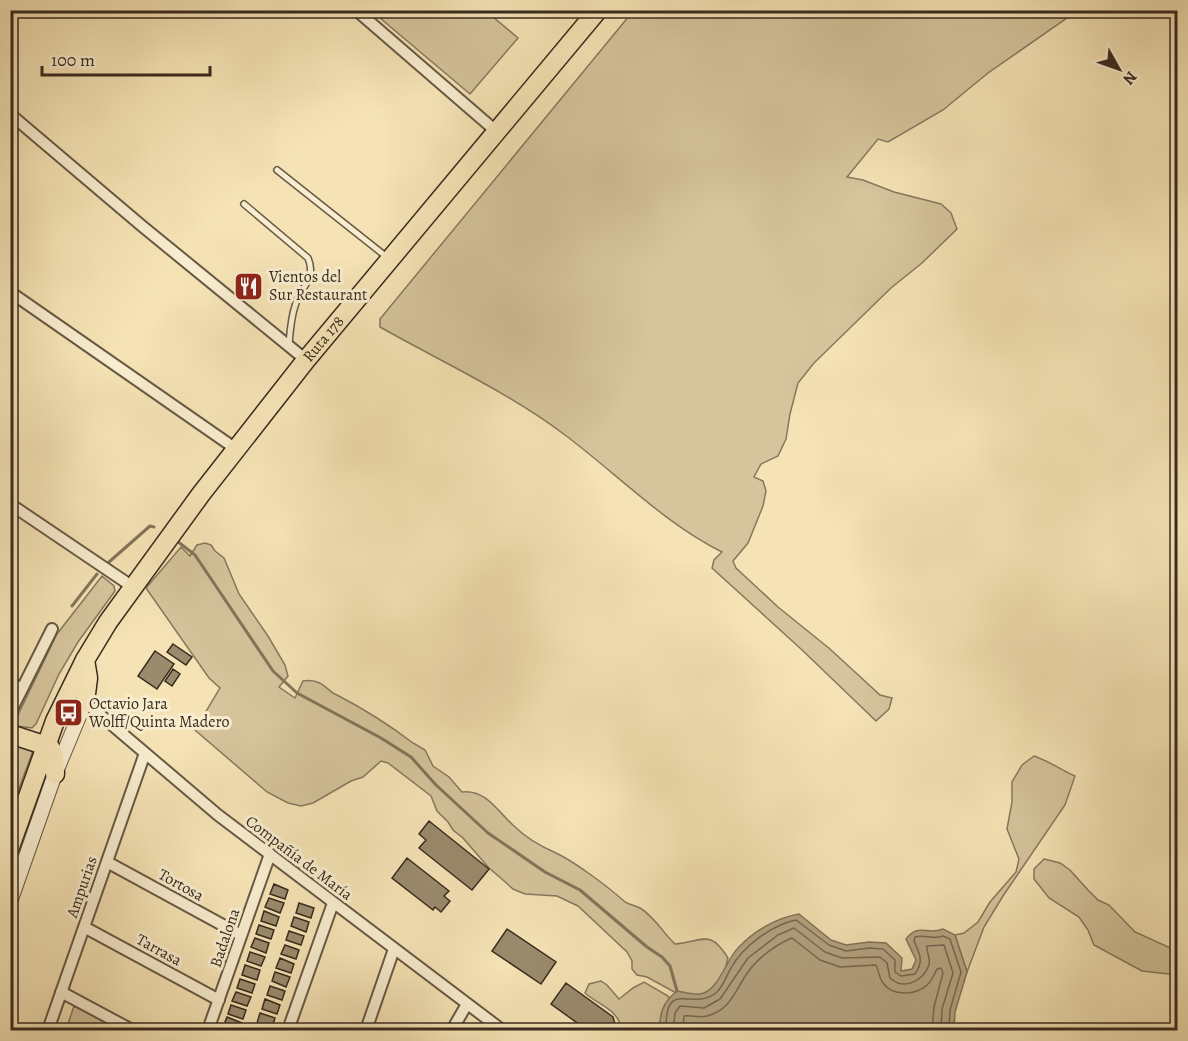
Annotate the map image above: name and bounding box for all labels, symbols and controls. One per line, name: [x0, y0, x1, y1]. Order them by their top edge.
scale bar: [42, 39, 210, 77]
north arrow: [1089, 39, 1149, 99]
text: 100 m: [51, 48, 95, 72]
text: N: [1117, 66, 1142, 90]
place label: Vientos del Sur Restaurant: [268, 266, 367, 306]
restaurant icon: Vientos del Sur Restaurant: [232, 270, 264, 302]
street label: Ruta 178: [298, 311, 349, 367]
place label: Octavio Jara Wolff/Quinta Madero: [88, 693, 229, 733]
bus stop icon: Octavio Jara Wolff/Quinta Madero: [52, 697, 84, 729]
street label: Compañía de María: [241, 810, 358, 906]
street label: Ampurias: [61, 853, 103, 922]
street label: Tortosa: [154, 863, 208, 907]
street label: Badalona: [205, 905, 246, 970]
street label: Tarrasa: [132, 929, 186, 972]

